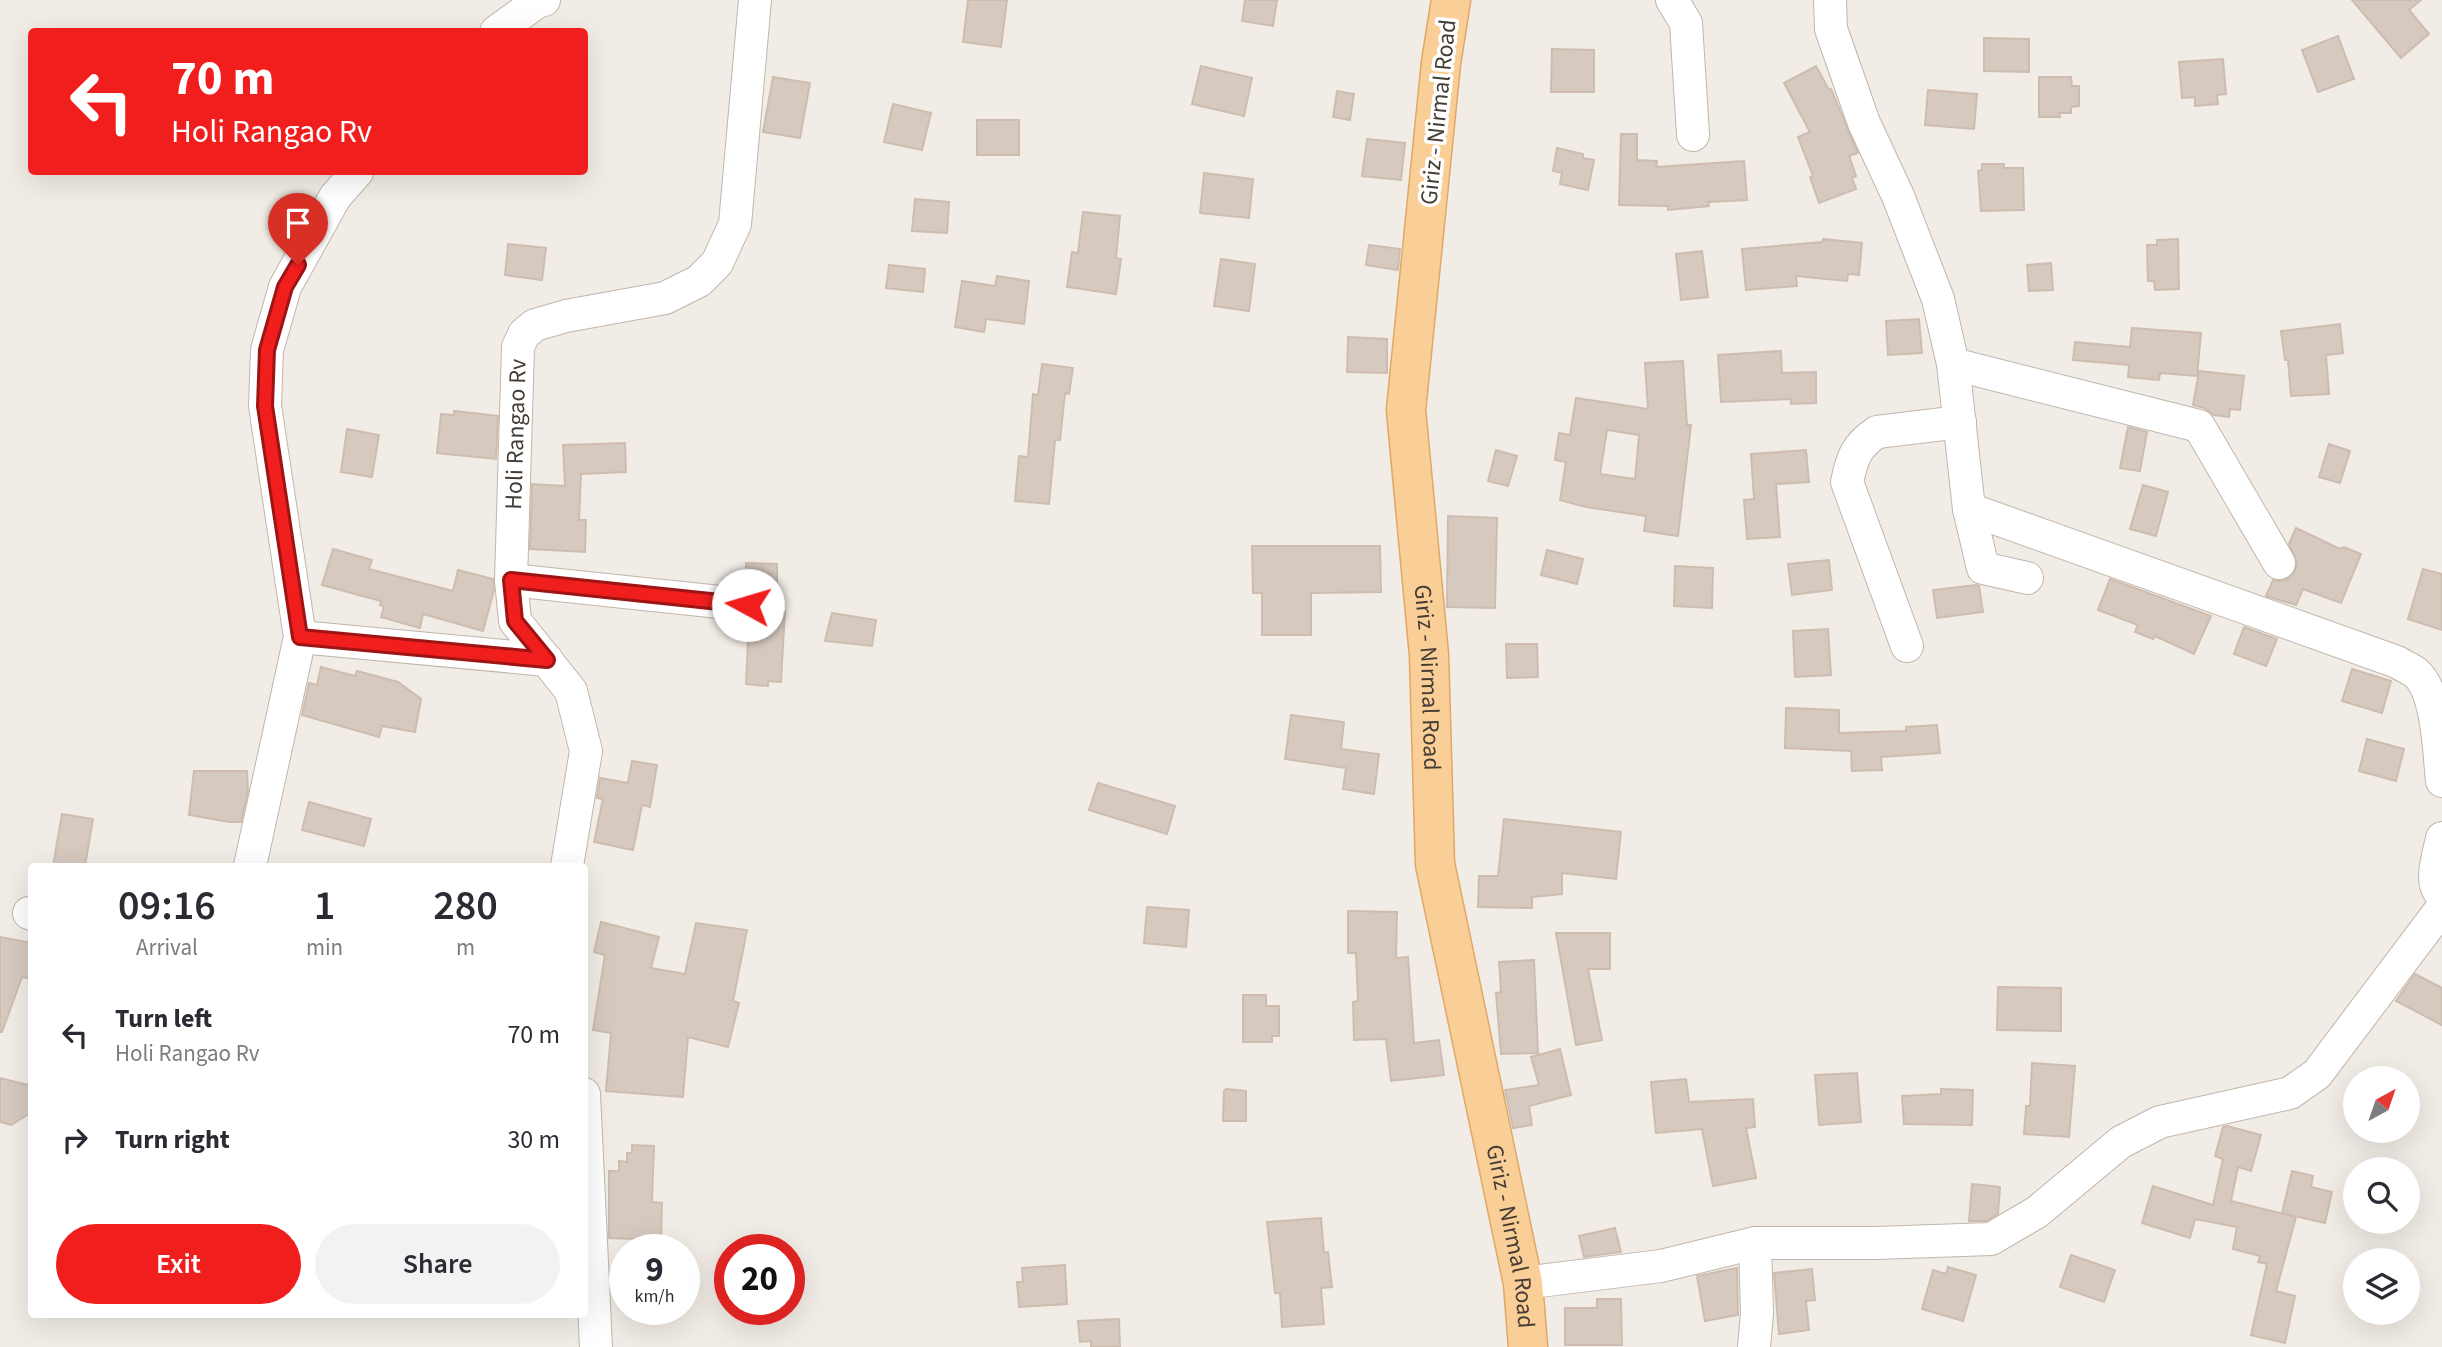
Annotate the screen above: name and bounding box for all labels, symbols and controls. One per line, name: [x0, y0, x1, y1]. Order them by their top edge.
street label: Giriz - Nirmal Road: [1411, 18, 1466, 207]
text: 70 m: [171, 44, 275, 114]
icon: left: [56, 56, 147, 147]
text: Holi Rangao Rv: [171, 109, 372, 155]
pin: [268, 193, 328, 265]
icon: arrive: [279, 204, 317, 242]
street label: Holi Rangao Rv: [496, 358, 536, 510]
position arrow: [711, 568, 785, 642]
street label: Giriz - Nirmal Road: [1404, 583, 1449, 771]
text: 09:16: [118, 876, 216, 936]
text: 1: [314, 876, 335, 936]
text: 280: [433, 876, 498, 936]
text: Arrival: [136, 931, 198, 964]
text: min: [306, 931, 343, 964]
text: m: [456, 931, 475, 964]
text: Turn left: [115, 1000, 212, 1037]
icon: left: [56, 1016, 94, 1054]
text: 70 m: [507, 1016, 560, 1053]
text: Holi Rangao Rv: [115, 1037, 259, 1070]
north arrow: [2343, 1066, 2420, 1143]
map controls: [2343, 1066, 2420, 1325]
icon: right: [56, 1121, 94, 1159]
text: Turn right: [115, 1121, 230, 1158]
text: 30 m: [507, 1121, 560, 1158]
street label: Giriz - Nirmal Road: [1476, 1141, 1543, 1330]
button: search: [2343, 1157, 2420, 1234]
button: Exit: [56, 1224, 301, 1304]
button: Share: [315, 1224, 560, 1304]
speed limit sign: 20: [714, 1234, 805, 1325]
text: 9: [645, 1245, 664, 1295]
button: layers: [2343, 1248, 2420, 1325]
text: km/h: [635, 1284, 674, 1309]

